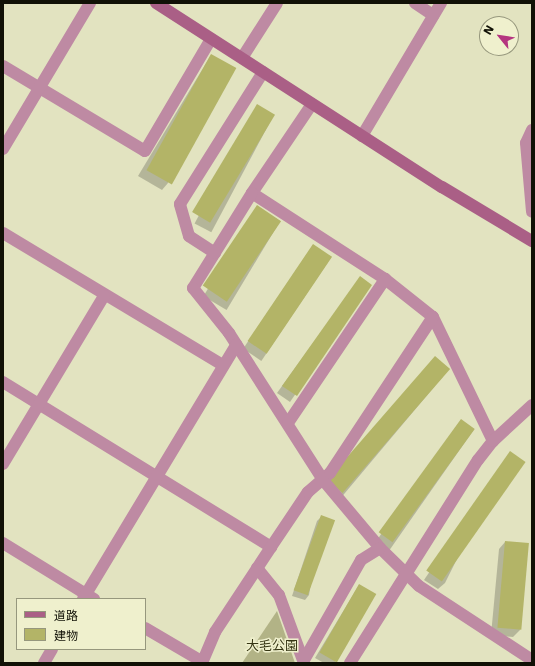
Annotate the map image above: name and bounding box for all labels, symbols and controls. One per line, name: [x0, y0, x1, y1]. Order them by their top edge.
north arrow: [479, 16, 519, 56]
text: N: [481, 23, 497, 37]
legend: [16, 598, 146, 650]
text: 道路: [54, 609, 78, 623]
text: 建物: [54, 629, 78, 643]
park label: 大毛公園: [246, 638, 298, 654]

